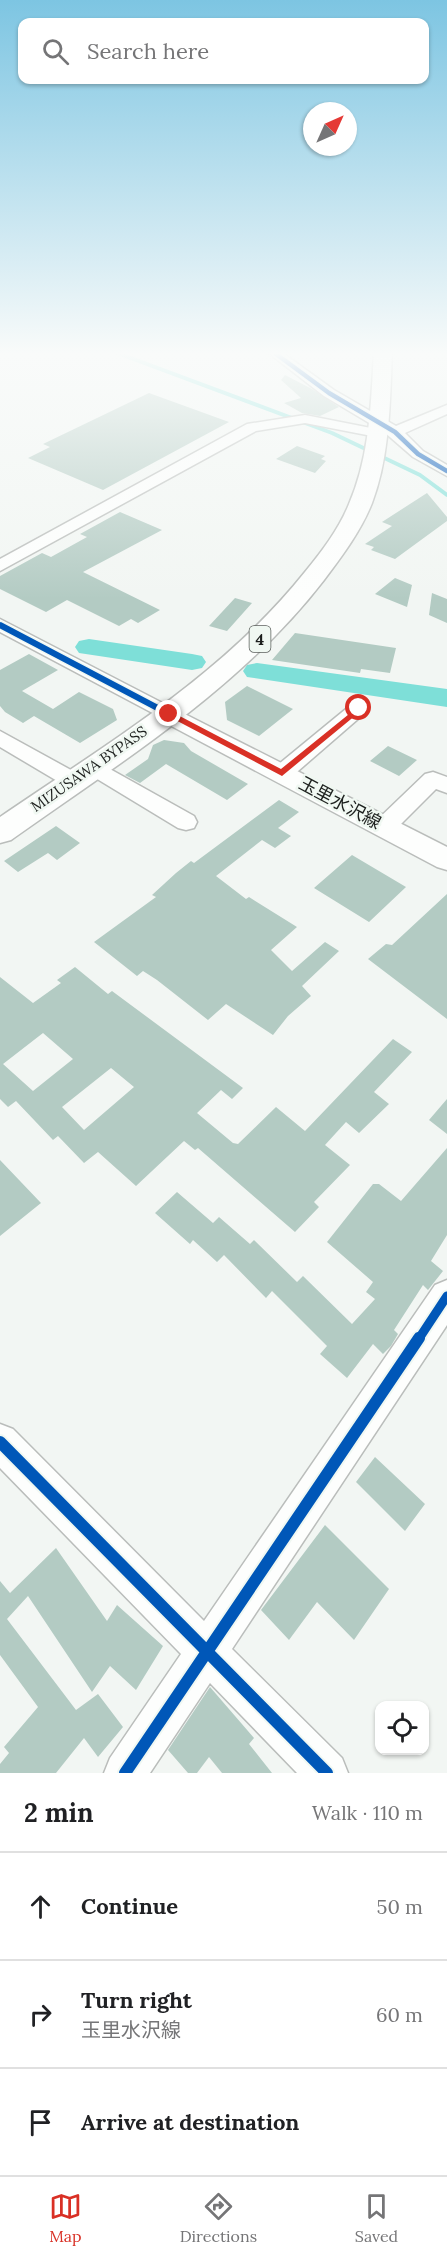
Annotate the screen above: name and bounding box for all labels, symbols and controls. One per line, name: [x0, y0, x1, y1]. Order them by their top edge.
search box: [18, 18, 429, 84]
icon: search: [39, 35, 72, 68]
text: Search here: [87, 37, 209, 65]
north arrow: [303, 102, 357, 156]
road number: 4: [250, 626, 270, 652]
route start: [345, 694, 371, 720]
route end: [155, 700, 181, 726]
street label: MIZUSAWA BYPASS: [27, 721, 150, 816]
street label: 玉里水沢線: [295, 771, 385, 834]
map controls: [375, 1701, 429, 1755]
button: locate: [375, 1701, 429, 1755]
text: 2 min: [24, 1796, 94, 1829]
text: Walk · 110 m: [312, 1800, 423, 1825]
icon: ahead: [24, 1890, 57, 1923]
text: Continue: [81, 1892, 178, 1920]
text: 50 m: [377, 1894, 423, 1919]
text: Turn right: [81, 1986, 192, 2014]
icon: right: [24, 1998, 57, 2031]
text: 60 m: [376, 2002, 423, 2027]
text: 玉里水沢線: [81, 2017, 181, 2042]
icon: arrive: [24, 2106, 57, 2139]
text: Arrive at destination: [81, 2108, 299, 2136]
tab: Map: [49, 2190, 82, 2246]
tab: Directions: [180, 2190, 257, 2246]
tab: Saved: [355, 2190, 398, 2246]

